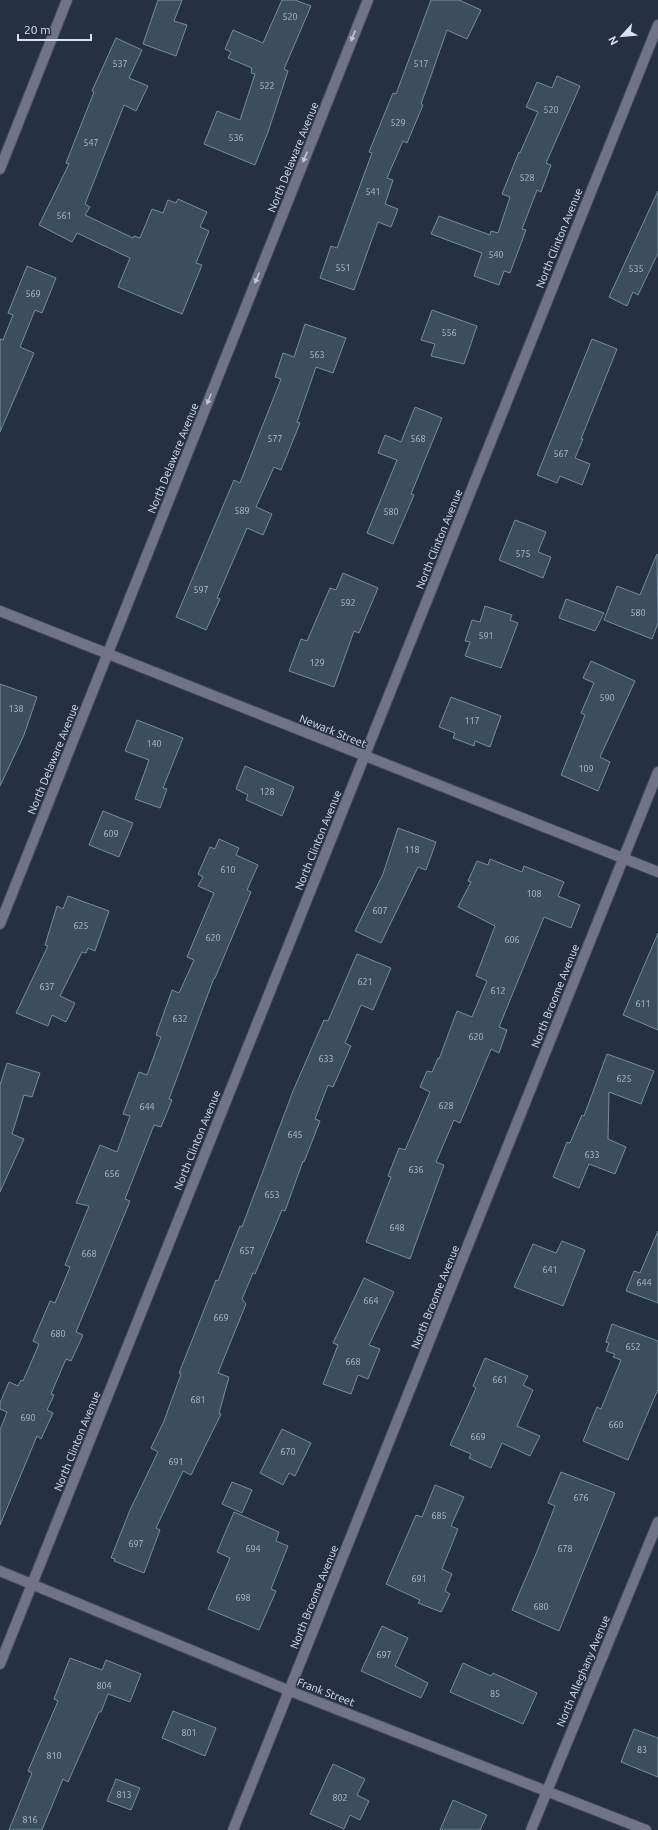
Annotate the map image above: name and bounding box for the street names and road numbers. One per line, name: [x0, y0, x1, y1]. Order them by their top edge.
street label: North Delaware Avenue: [265, 100, 321, 214]
street label: North Clinton Avenue: [533, 186, 585, 290]
street label: North Delaware Avenue: [145, 401, 201, 515]
street label: North Clinton Avenue: [413, 487, 465, 591]
street label: North Delaware Avenue: [25, 702, 81, 816]
street label: Newark Street: [298, 712, 369, 750]
street label: North Clinton Avenue: [292, 788, 344, 892]
street label: North Broome Avenue: [529, 942, 581, 1050]
street label: North Clinton Avenue: [171, 1088, 223, 1192]
street label: North Broome Avenue: [409, 1243, 461, 1351]
street label: North Clinton Avenue: [51, 1389, 103, 1493]
street label: North Broome Avenue: [288, 1543, 340, 1651]
street label: North Alleghany Avenue: [554, 1613, 612, 1729]
street label: Frank Street: [296, 1676, 357, 1709]

